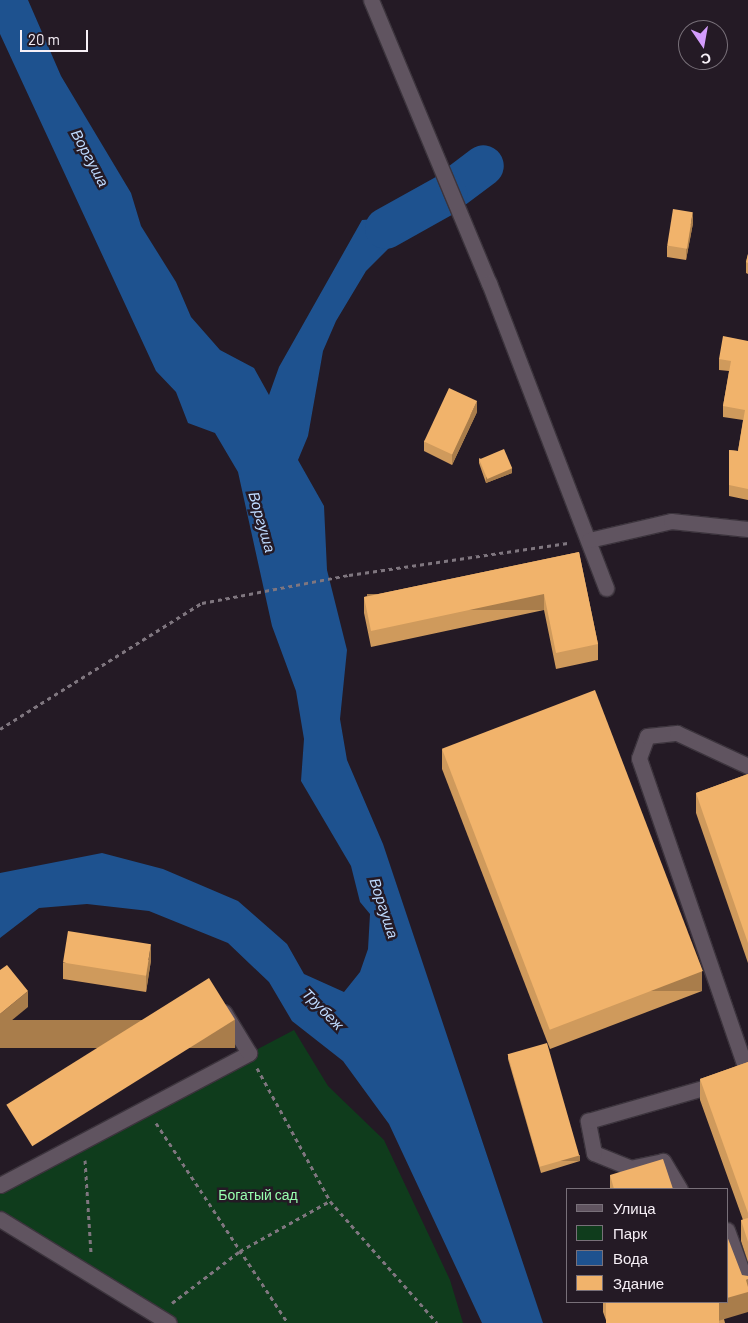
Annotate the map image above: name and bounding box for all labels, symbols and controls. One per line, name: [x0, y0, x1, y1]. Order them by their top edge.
scale bar: [22, 20, 90, 52]
north arrow: [678, 20, 728, 70]
text: 20 m: [28, 30, 60, 48]
text: С: [699, 50, 713, 69]
water label: Воргуша: [67, 126, 113, 190]
water label: Воргуша: [245, 490, 279, 554]
water label: Воргуша: [366, 876, 402, 940]
water label: Трубеж: [299, 985, 347, 1033]
park label: Богатый сад: [218, 1187, 298, 1203]
legend: [566, 1188, 728, 1303]
text: Улица: [613, 1199, 656, 1217]
text: Парк: [613, 1224, 647, 1242]
text: Вода: [613, 1249, 648, 1267]
text: Здание: [613, 1274, 664, 1292]

